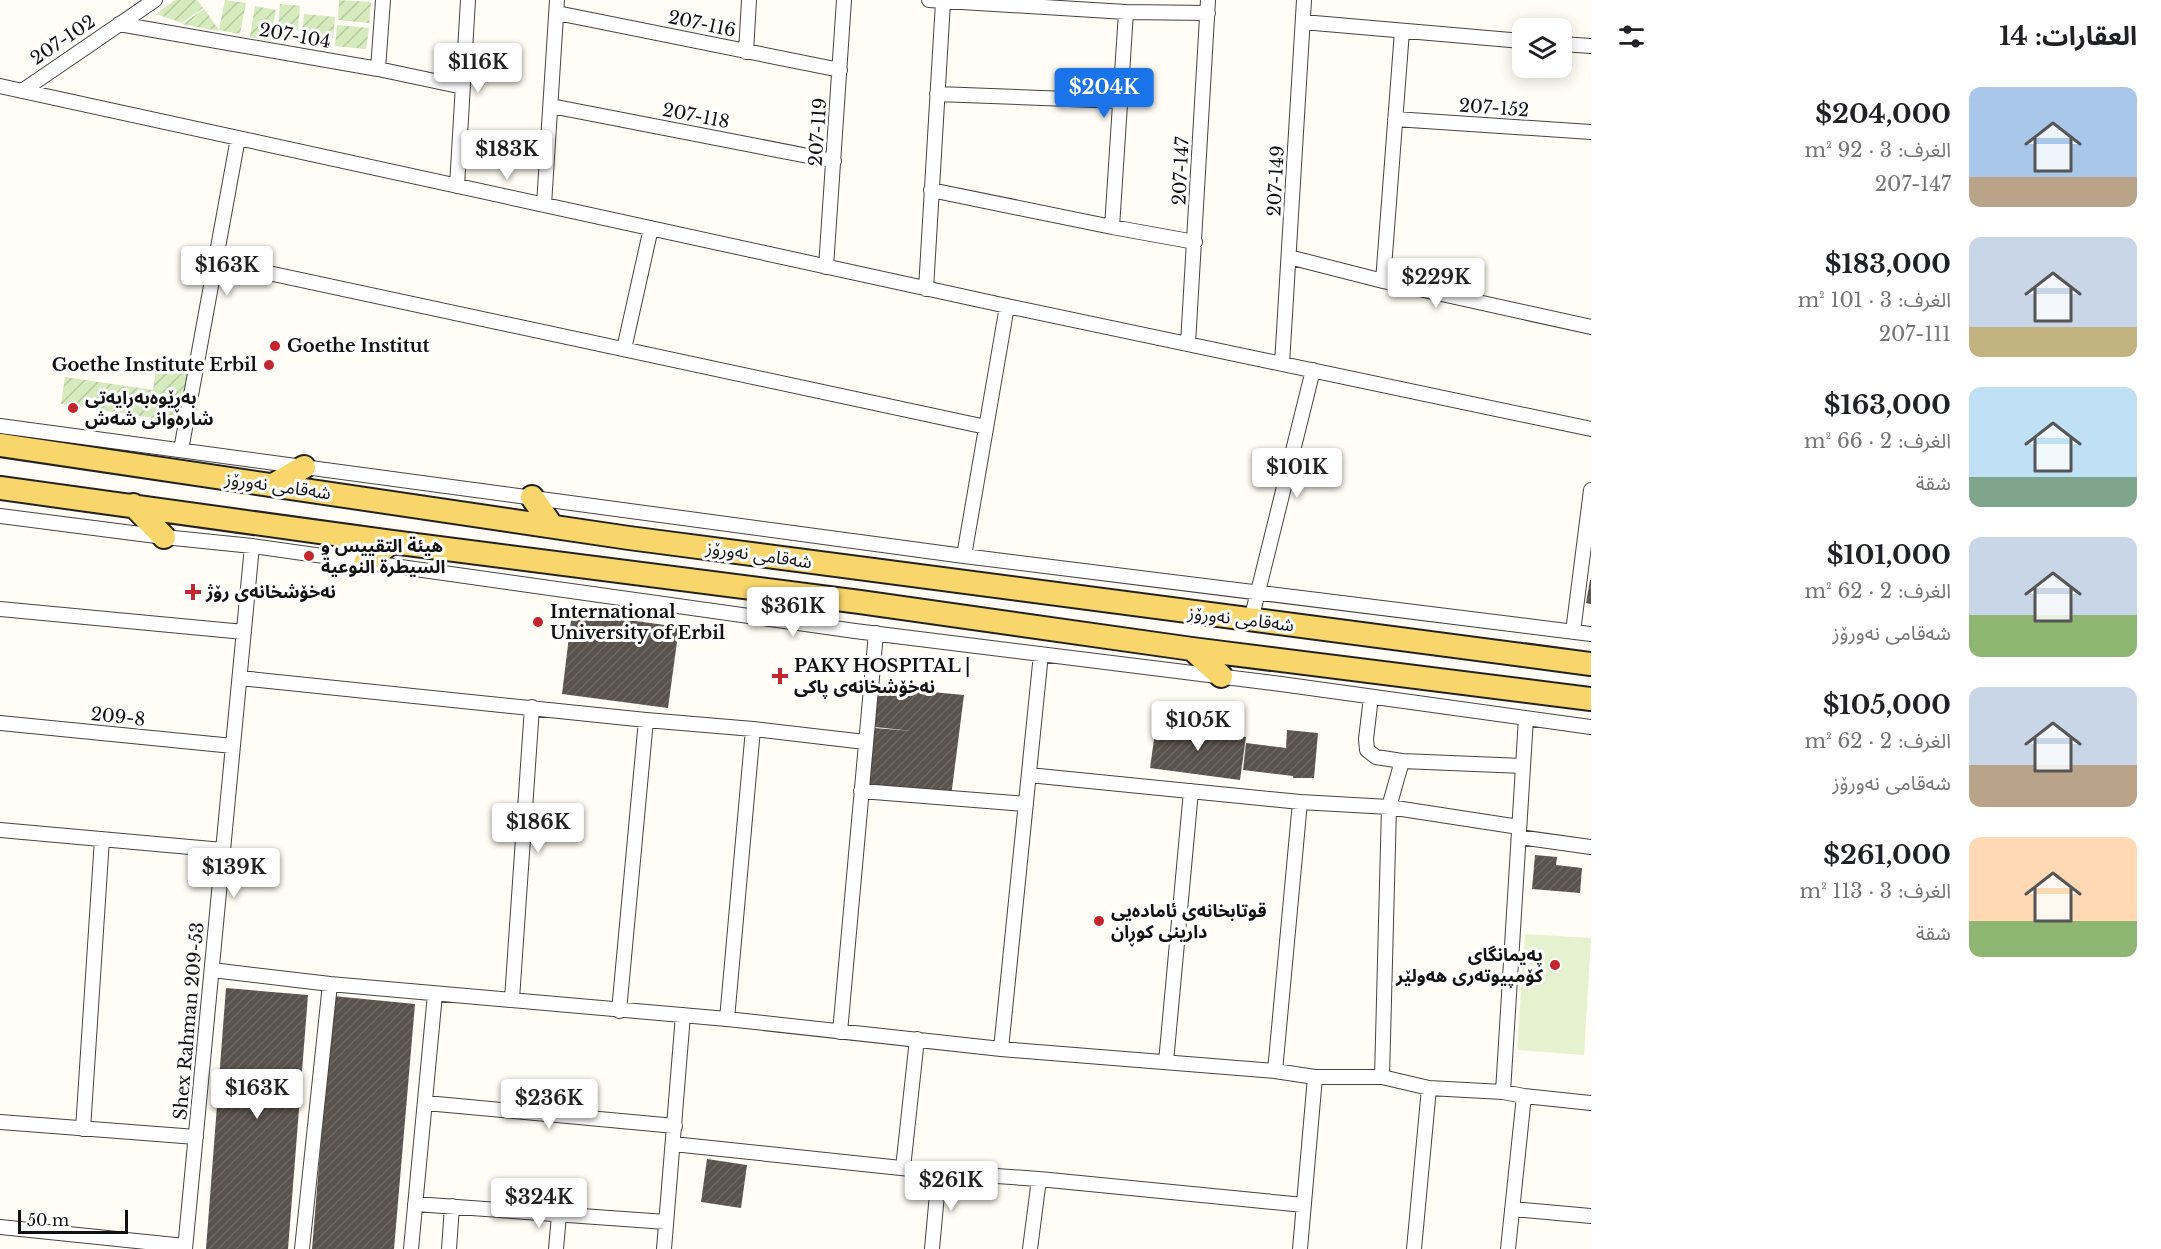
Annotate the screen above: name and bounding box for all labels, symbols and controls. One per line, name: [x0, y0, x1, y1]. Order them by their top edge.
street label: 207-116: [666, 6, 738, 42]
street label: 207-102: [27, 10, 99, 70]
map controls: [1512, 18, 1572, 78]
button: layers: [1512, 18, 1572, 78]
street label: 207-104: [257, 19, 333, 53]
icon: filters: [1615, 20, 1648, 53]
text: العقارات: 14: [1999, 20, 2137, 52]
pin: $116K: [436, 43, 520, 94]
text: $116K: [448, 50, 508, 74]
pin: $204K: [1062, 68, 1146, 119]
text: $204K: [1069, 75, 1139, 99]
street label: 207-152: [1458, 95, 1530, 121]
street label: 207-119: [805, 97, 831, 167]
text: $204,000: [1815, 98, 1951, 130]
street label: 207-118: [661, 99, 731, 133]
icon: home: [2017, 111, 2089, 183]
pin: $183K: [465, 130, 549, 181]
street label: 207-147: [1168, 135, 1194, 206]
text: $183K: [475, 137, 539, 161]
text: الغرف: 3 · 92 m²: [1805, 138, 1951, 162]
street label: 207-149: [1263, 145, 1289, 217]
text: 207-147: [1875, 172, 1951, 196]
pin: $163K: [185, 246, 269, 297]
text: $183,000: [1825, 248, 1951, 280]
text: $163K: [195, 253, 259, 277]
pin: $229K: [1394, 258, 1478, 309]
icon: home: [2017, 261, 2089, 333]
text: $229K: [1402, 265, 1470, 289]
text: الغرف: 3 · 101 m²: [1798, 288, 1951, 312]
text: 207-111: [1879, 322, 1951, 346]
place label: Goethe Institut: [287, 335, 429, 357]
marker: Goethe Institut: [268, 339, 282, 353]
place label: Goethe Institute Erbil: [52, 354, 258, 376]
marker: Goethe Institute Erbil: [262, 358, 276, 372]
place label: بەڕێوەبەرایەتی شارەوانی شەش: [85, 387, 213, 430]
text: $163,000: [1824, 389, 1951, 421]
marker: بەڕێوەبەرایەتی شارەوانی شەش: [66, 401, 80, 415]
icon: home: [2017, 411, 2089, 483]
text: الغرف: 2 · 66 m²: [1804, 429, 1951, 453]
pin: $101K: [1255, 448, 1339, 499]
text: $101K: [1266, 455, 1328, 479]
street label: شەقامی نەورۆز: [223, 468, 332, 504]
text: شقة: [1916, 471, 1951, 495]
place label: هيئة التقييس و السيطرة النوعية: [321, 535, 445, 578]
street label: شەقامی نەورۆز: [704, 537, 813, 573]
text: $101,000: [1827, 539, 1951, 571]
marker: هيئة التقييس و السيطرة النوعية: [302, 549, 316, 563]
icon: home: [2017, 561, 2089, 633]
text: الغرف: 2 · 62 m²: [1805, 579, 1951, 603]
place label: نەخۆشخانەی رۆژ: [205, 581, 336, 603]
marker: نەخۆشخانەی رۆژ: [184, 583, 202, 601]
pin: $361K: [751, 587, 835, 638]
text: $361K: [761, 594, 825, 618]
place label: International University of Erbil: [550, 601, 726, 644]
street label: شەقامی نەورۆز: [1186, 601, 1295, 636]
marker: International University of Erbil: [531, 615, 545, 629]
text: شەقامی نەورۆز: [1832, 621, 1951, 645]
place label: PAKY HOSPITAL | نەخۆشخانەی پاکی: [794, 655, 970, 699]
marker: PAKY HOSPITAL | نەخۆشخانەی پاکی: [771, 667, 789, 685]
text: $105,000: [1823, 689, 1951, 721]
pin: $105K: [1156, 701, 1240, 752]
street label: 209-8: [90, 703, 146, 731]
text: $105K: [1165, 708, 1231, 732]
icon: home: [2017, 711, 2089, 783]
text: الغرف: 2 · 62 m²: [1805, 729, 1951, 753]
text: شەقامی نەورۆز: [1832, 771, 1951, 795]
pin: $186K: [496, 803, 580, 854]
text: $186K: [506, 810, 570, 834]
text: $261,000: [1823, 839, 1951, 871]
pin: $139K: [192, 848, 276, 899]
text: $139K: [202, 855, 266, 879]
icon: home: [2017, 861, 2089, 933]
text: الغرف: 3 · 113 m²: [1800, 879, 1951, 903]
place label: قوتابخانەی ئامادەیی دارینی کوڕان: [1111, 900, 1266, 947]
marker: قوتابخانەی ئامادەیی دارینی کوڕان: [1092, 914, 1106, 928]
street label: Shex Rahman 209-53: [169, 921, 209, 1121]
text: شقة: [1916, 921, 1951, 945]
place label: پەیمانگای کۆمپیوتەری هەولێر: [1395, 944, 1544, 988]
marker: پەیمانگای کۆمپیوتەری هەولێر: [1548, 958, 1562, 972]
pin: $163K: [215, 1069, 299, 1120]
text: $163K: [225, 1076, 289, 1100]
pin: $236K: [507, 1079, 591, 1130]
text: $236K: [515, 1086, 583, 1110]
pin: $261K: [909, 1161, 993, 1212]
text: $261K: [919, 1168, 983, 1192]
pin: $324K: [497, 1178, 581, 1229]
text: $324K: [505, 1185, 573, 1209]
scale bar: [18, 1207, 128, 1234]
text: 50 m: [27, 1210, 69, 1230]

